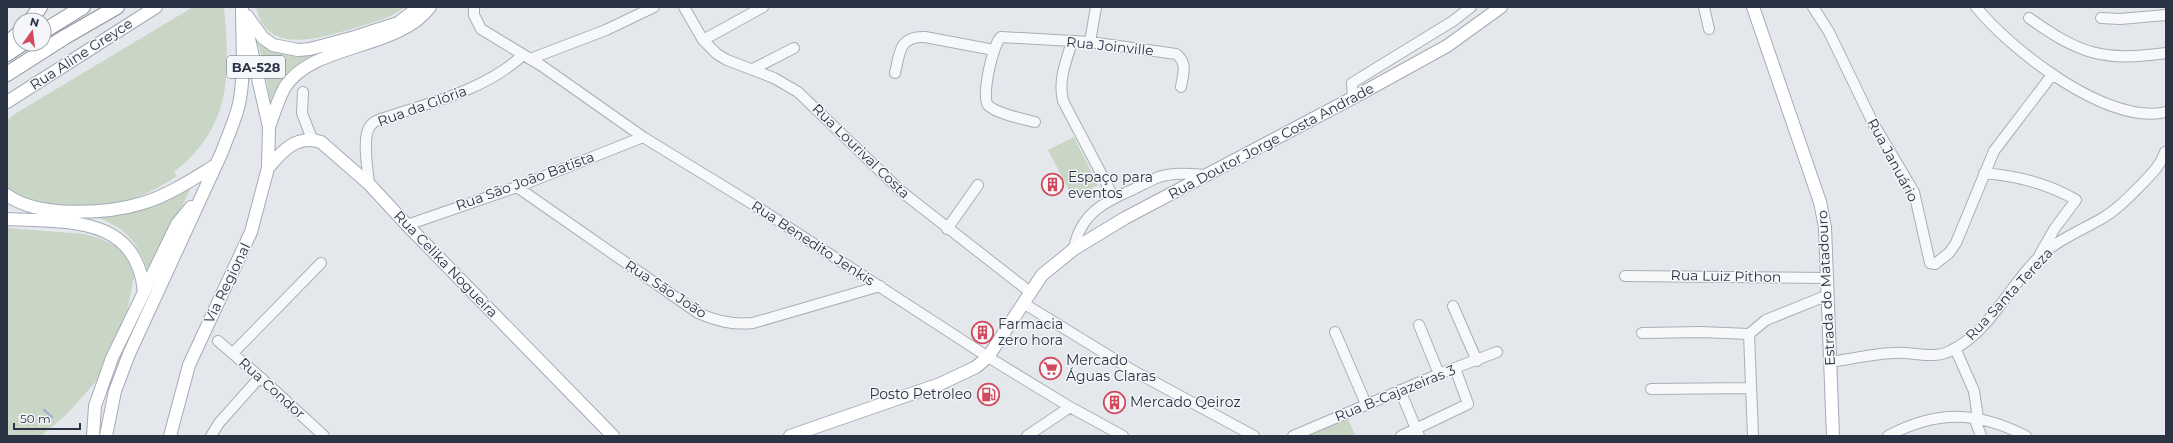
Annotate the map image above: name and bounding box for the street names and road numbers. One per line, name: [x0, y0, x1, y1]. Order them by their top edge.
street label: Rua Aline Greyce: [26, 14, 136, 94]
street label: Rua Joinville: [1065, 32, 1155, 60]
road number: BA-528: [227, 56, 285, 78]
street label: Rua Doutor Jorge Costa Andrade: [1165, 79, 1377, 203]
street label: Rua da Glória: [375, 82, 469, 130]
street label: Rua Lourival Costa: [808, 100, 914, 202]
street label: Rua Januário: [1863, 115, 1923, 205]
street label: Rua São João Batista: [453, 148, 597, 214]
street label: Rua Benedito Jenkis: [748, 196, 878, 290]
street label: Rua Celika Nogueira: [390, 207, 502, 321]
street label: Estrada do Matadouro: [1813, 210, 1839, 366]
street label: Via Regional: [200, 240, 254, 326]
street label: Rua Santa Tereza: [1961, 244, 2057, 344]
street label: Rua São João: [622, 256, 710, 322]
street label: Rua Luiz Pithon: [1671, 266, 1781, 286]
street label: Rua Condor: [235, 353, 309, 423]
street label: Rua B-Cajazeiras 3: [1332, 361, 1458, 425]

